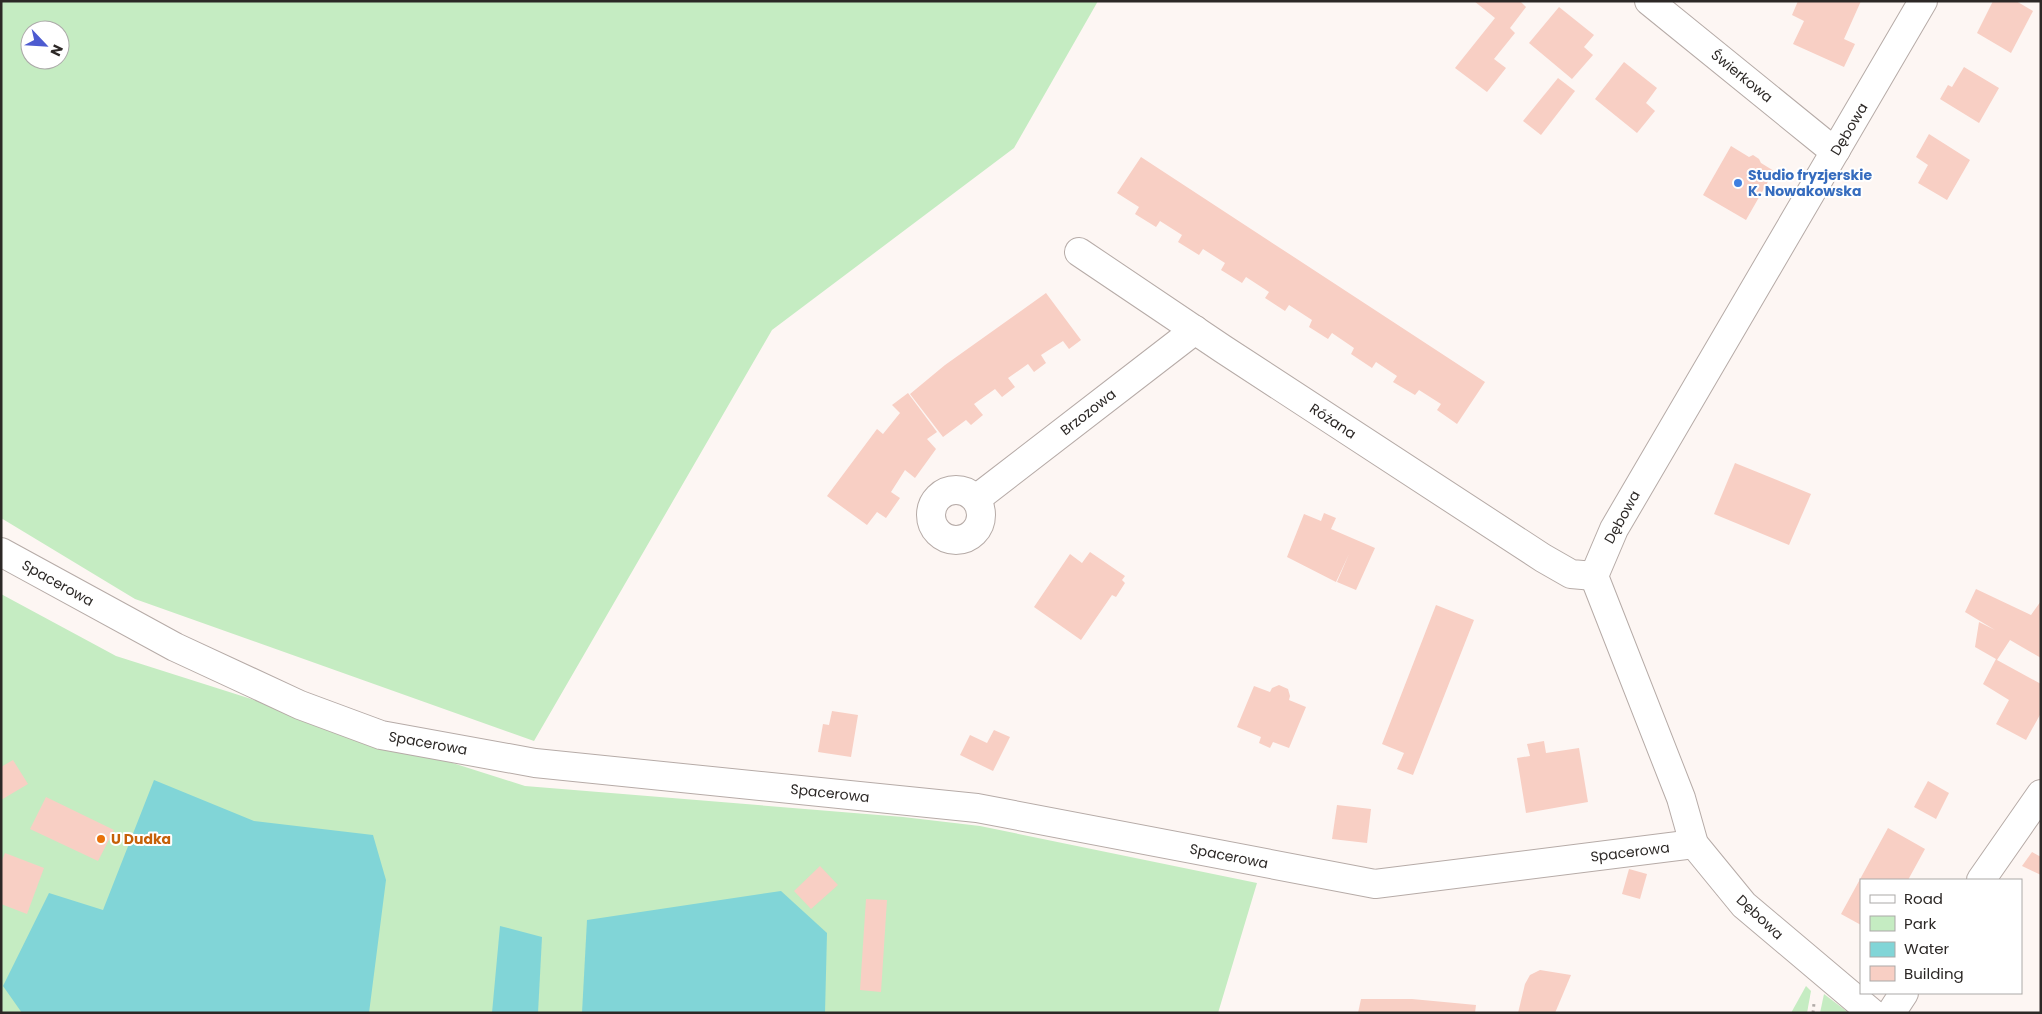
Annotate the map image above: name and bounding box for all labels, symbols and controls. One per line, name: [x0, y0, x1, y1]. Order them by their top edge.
north arrow: [20, 20, 70, 70]
text: N: [45, 41, 68, 59]
street label: Świerkowa: [1707, 45, 1777, 107]
street label: Dębowa: [1826, 99, 1872, 159]
place label: Studio fryzjerskie K. Nowakowska: [1748, 165, 1872, 201]
marker: Studio fryzjerskie K. Nowakowska: [1732, 177, 1744, 189]
street label: Brzozowa: [1056, 384, 1120, 440]
street label: Różana: [1306, 399, 1360, 443]
street label: Dębowa: [1599, 487, 1645, 547]
street label: Spacerowa: [18, 555, 98, 611]
street label: Spacerowa: [387, 726, 469, 760]
street label: Spacerowa: [789, 779, 871, 807]
place label: U Dudka: [111, 829, 171, 849]
marker: U Dudka: [95, 833, 107, 845]
street label: Spacerowa: [1589, 837, 1671, 867]
street label: Spacerowa: [1188, 839, 1270, 873]
legend: [1860, 879, 2022, 994]
text: Road: [1904, 888, 1943, 909]
street label: Dębowa: [1732, 890, 1788, 944]
text: Park: [1904, 913, 1936, 934]
text: Water: [1904, 938, 1950, 959]
text: Building: [1904, 963, 1964, 984]

